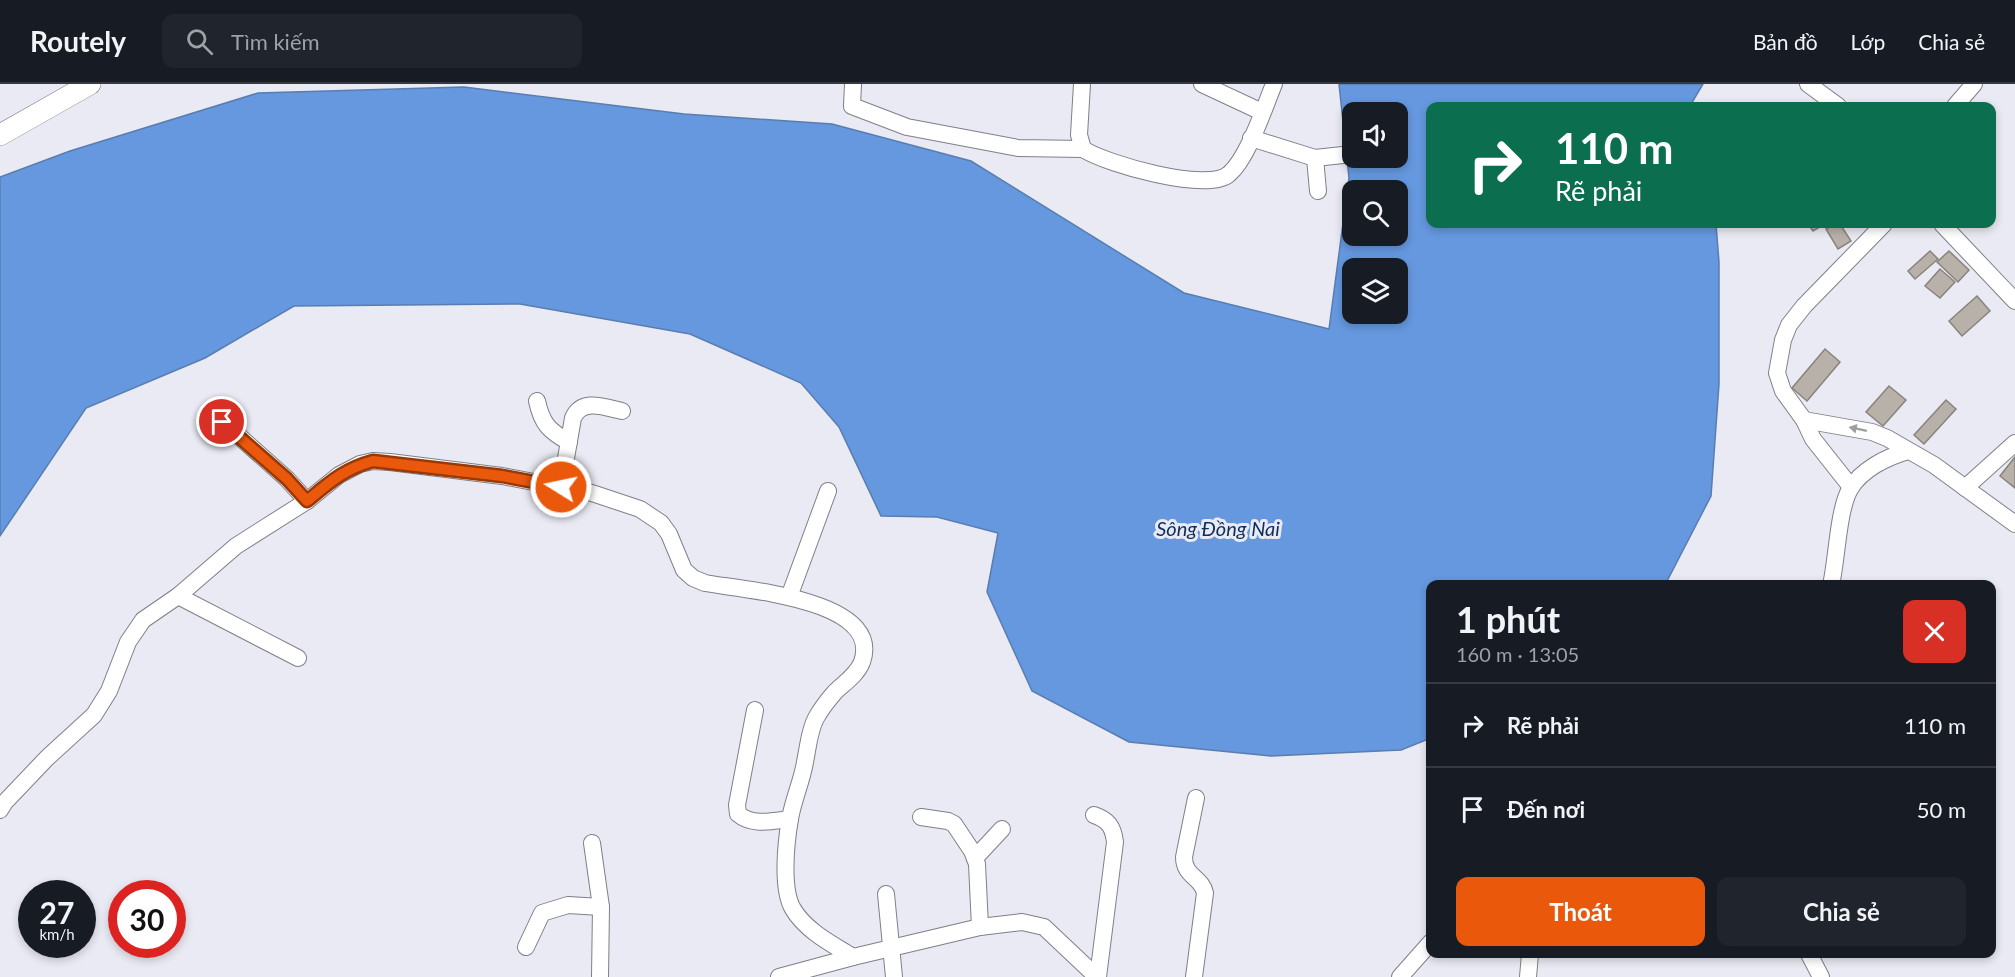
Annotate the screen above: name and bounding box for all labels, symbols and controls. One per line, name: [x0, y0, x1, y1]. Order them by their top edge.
search box: [162, 14, 582, 68]
text: Routely: [30, 24, 126, 58]
icon: search: [183, 25, 216, 58]
text: Tìm kiếm: [231, 28, 320, 55]
text: Bản đồ: [1753, 29, 1818, 54]
text: Lớp: [1851, 29, 1885, 54]
text: Chia sẻ: [1918, 29, 1985, 54]
map controls: [1342, 102, 1408, 324]
button: sound: [1342, 102, 1408, 168]
text: 110 m: [1555, 123, 1673, 173]
icon: right: [1456, 126, 1534, 204]
text: Rẽ phải: [1555, 174, 1642, 207]
button: search: [1342, 180, 1408, 246]
button: layers: [1342, 258, 1408, 324]
pin: [196, 396, 247, 447]
icon: arrive: [205, 405, 238, 438]
one-way arrow: [1849, 424, 1868, 433]
position arrow: [529, 455, 593, 519]
water label: Sông Đồng Nai: [1156, 516, 1280, 540]
text: 1 phút: [1456, 597, 1560, 641]
button: close: [1903, 600, 1966, 663]
text: 160 m · 13:05: [1456, 642, 1579, 666]
icon: right: [1456, 709, 1489, 742]
text: Rẽ phải: [1507, 712, 1579, 739]
text: 110 m: [1904, 712, 1966, 739]
icon: arrive: [1456, 793, 1489, 826]
text: Đến nơi: [1507, 796, 1585, 823]
text: 50 m: [1917, 796, 1966, 823]
button: Thoát: [1456, 877, 1705, 946]
button: Chia sẻ: [1717, 877, 1966, 946]
speed limit sign: 30: [108, 880, 186, 958]
text: 27: [40, 894, 74, 930]
text: km/h: [39, 925, 75, 943]

